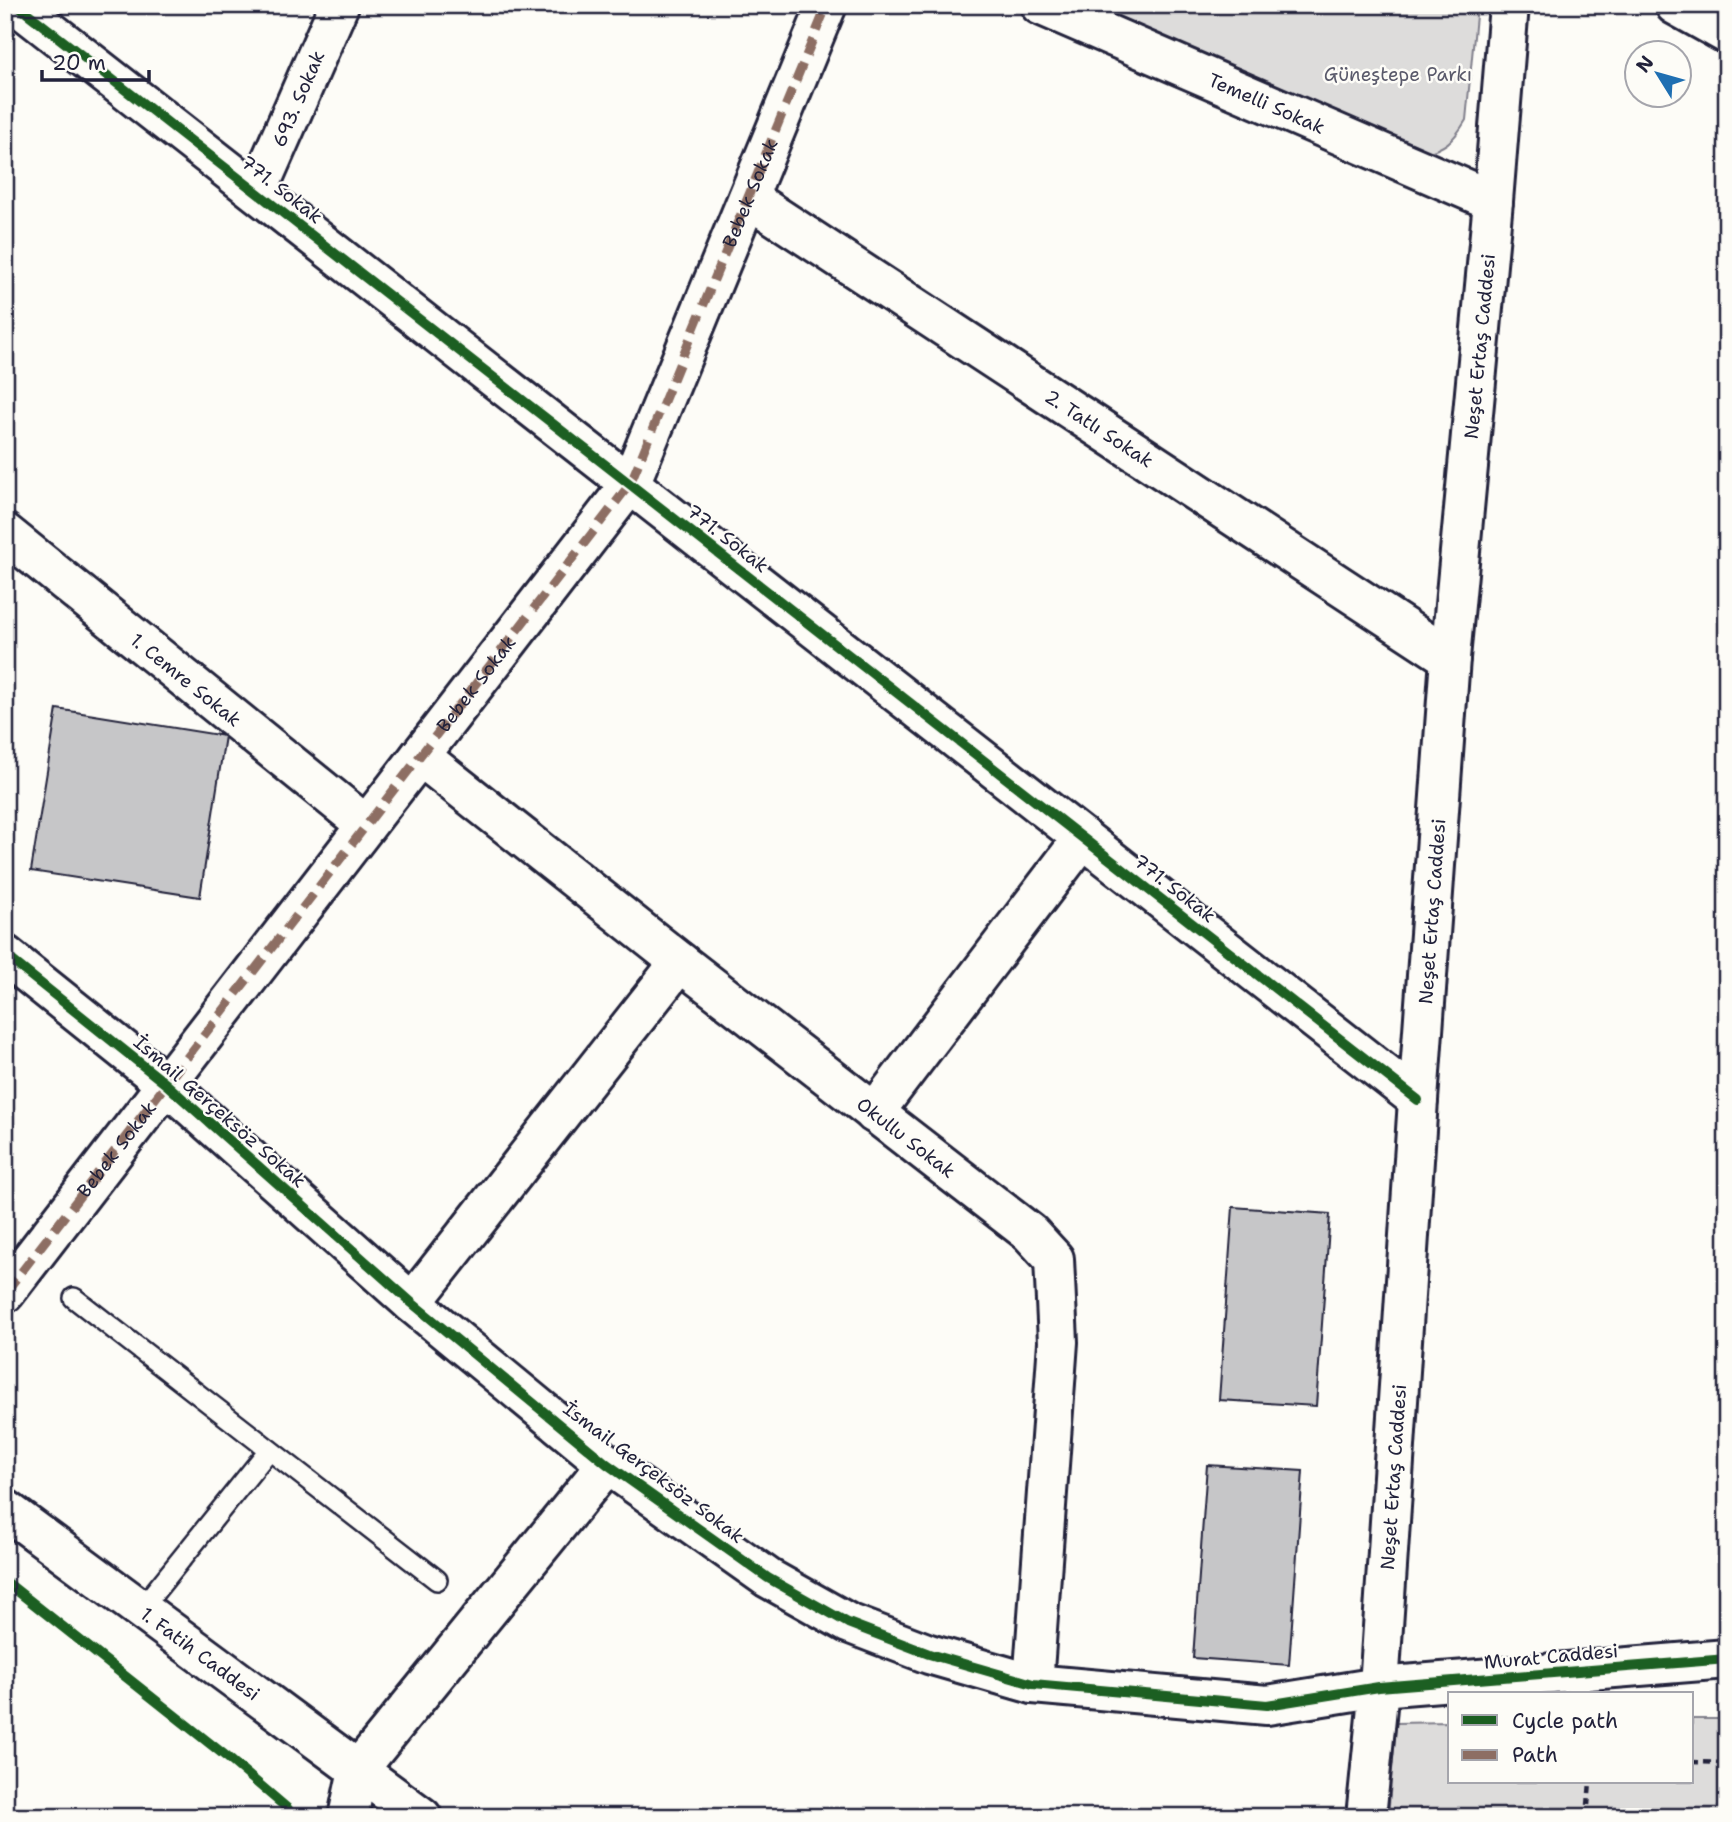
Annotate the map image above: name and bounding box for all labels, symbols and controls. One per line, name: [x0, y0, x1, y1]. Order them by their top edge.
scale bar: [42, 38, 149, 82]
north arrow: [1624, 38, 1694, 108]
street label: 693. Sokak: [266, 47, 331, 151]
text: 20 m: [52, 49, 106, 77]
text: N: [1630, 51, 1659, 78]
park label: Güneştepe Parkı: [1324, 62, 1472, 87]
street label: Temelli Sokak: [1204, 67, 1329, 140]
street label: Bebek Sokak: [717, 135, 784, 251]
street label: 771. Sokak: [236, 150, 328, 229]
street label: Neşet Ertaş Caddesi: [1459, 253, 1501, 440]
street label: 2. Tatlı Sokak: [1040, 384, 1158, 473]
street label: 771. Sokak: [682, 499, 774, 578]
street label: 1. Cemre Sokak: [125, 627, 247, 732]
street label: Bebek Sokak: [431, 631, 521, 737]
street label: Neşet Ertaş Caddesi: [1413, 818, 1451, 1005]
street label: 771. Sokak: [1129, 849, 1221, 928]
street label: İsmail Gerçeksöz Sokak: [128, 1030, 311, 1193]
street label: Okullu Sokak: [852, 1092, 961, 1184]
street label: Bebek Sokak: [71, 1096, 162, 1203]
street label: Neşet Ertaş Caddesi: [1375, 1383, 1412, 1571]
street label: İsmail Gerçeksöz Sokak: [558, 1396, 749, 1549]
street label: 1. Fatih Caddesi: [135, 1601, 265, 1706]
street label: Murat Caddesi: [1483, 1638, 1619, 1675]
legend: [1448, 1692, 1694, 1784]
text: Cycle path: [1512, 1707, 1618, 1735]
text: Path: [1512, 1741, 1558, 1769]

